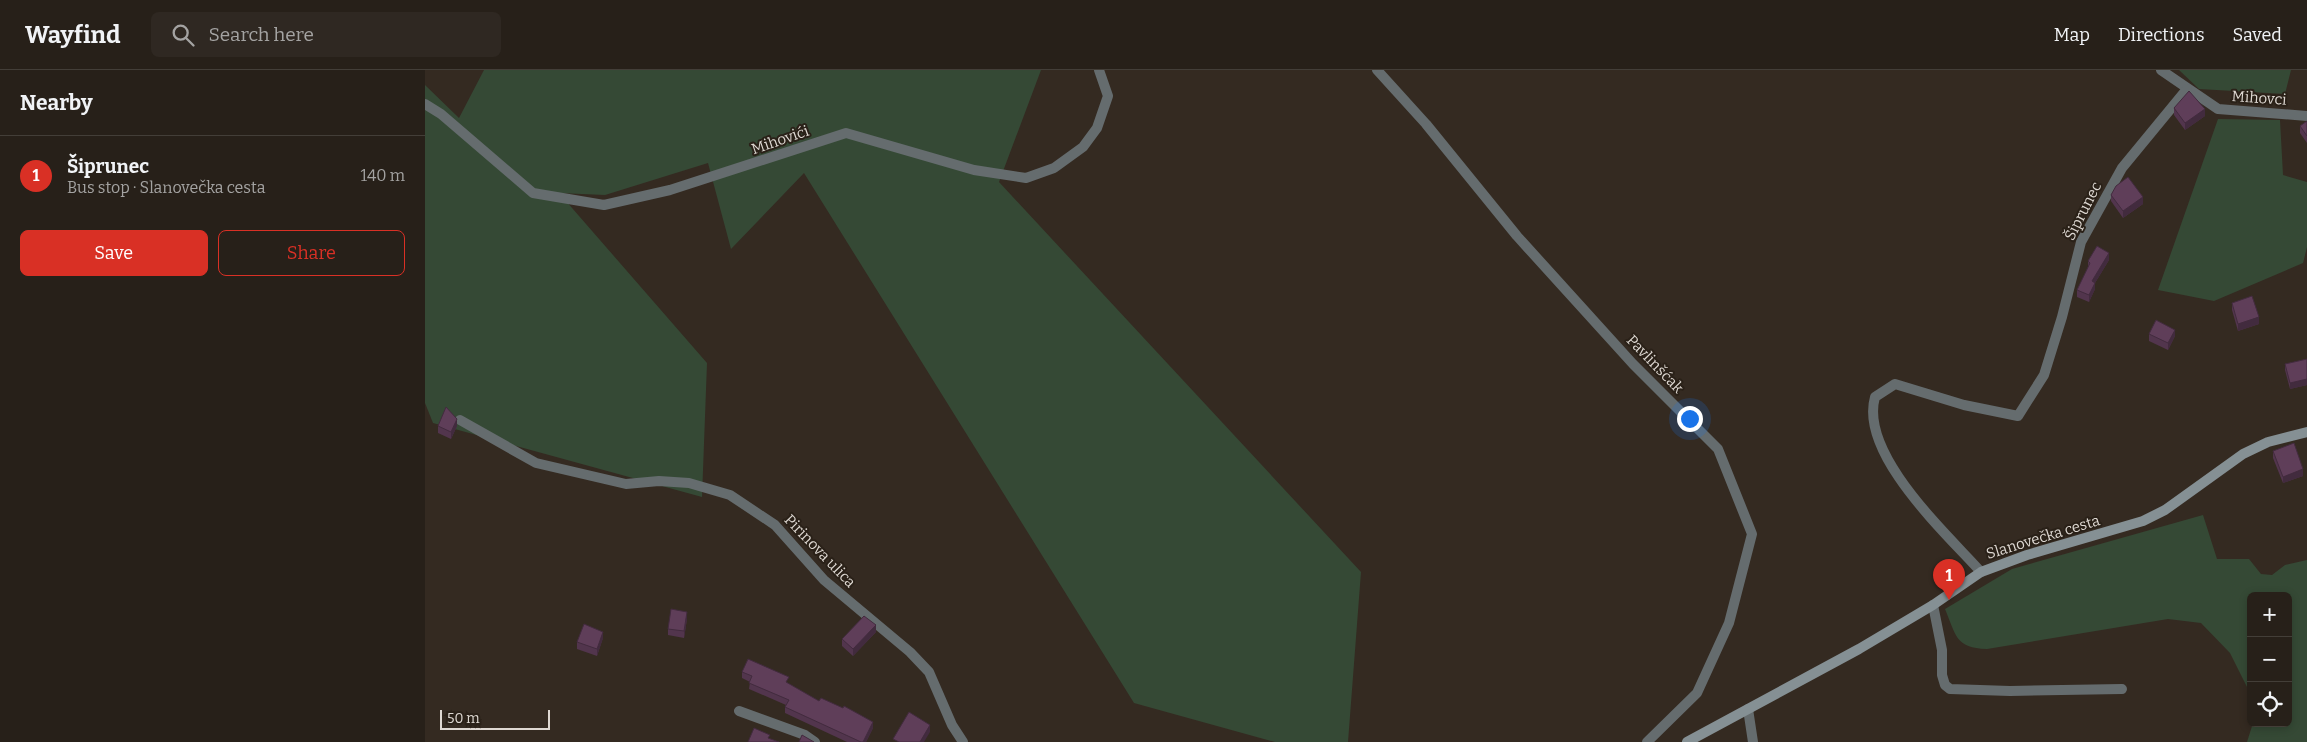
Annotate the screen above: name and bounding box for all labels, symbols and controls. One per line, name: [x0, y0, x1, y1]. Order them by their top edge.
search box: [151, 12, 501, 57]
text: Wayfind: [25, 21, 121, 49]
icon: search: [169, 21, 197, 49]
text: Search here: [209, 23, 314, 46]
text: Map: [2054, 24, 2090, 46]
text: Directions: [2118, 24, 2205, 46]
text: Saved: [2233, 24, 2282, 46]
street label: Mihovci: [2231, 87, 2288, 109]
text: Nearby: [20, 90, 93, 116]
street label: Mihovići: [749, 122, 812, 158]
text: Šiprunec: [67, 155, 149, 178]
text: 1: [33, 166, 39, 185]
text: 140 m: [360, 166, 405, 185]
text: Bus stop · Slanovečka cesta: [67, 178, 265, 197]
street label: Šiprunec: [2061, 178, 2105, 243]
button: Save: [20, 230, 208, 276]
button: Share: [218, 230, 405, 276]
street label: Pavlinšćak: [1623, 331, 1687, 397]
your location: [1677, 406, 1703, 432]
street label: Pirinova ulica: [781, 511, 859, 591]
street label: Slanovečka cesta: [1984, 511, 2102, 563]
pin: 1: [1933, 559, 1965, 600]
map controls: [2247, 592, 2292, 727]
button: +: [2247, 592, 2292, 637]
button: −: [2247, 637, 2292, 682]
button: locate: [2247, 682, 2292, 727]
scale bar: [440, 707, 550, 730]
text: 50 m: [447, 710, 480, 727]

